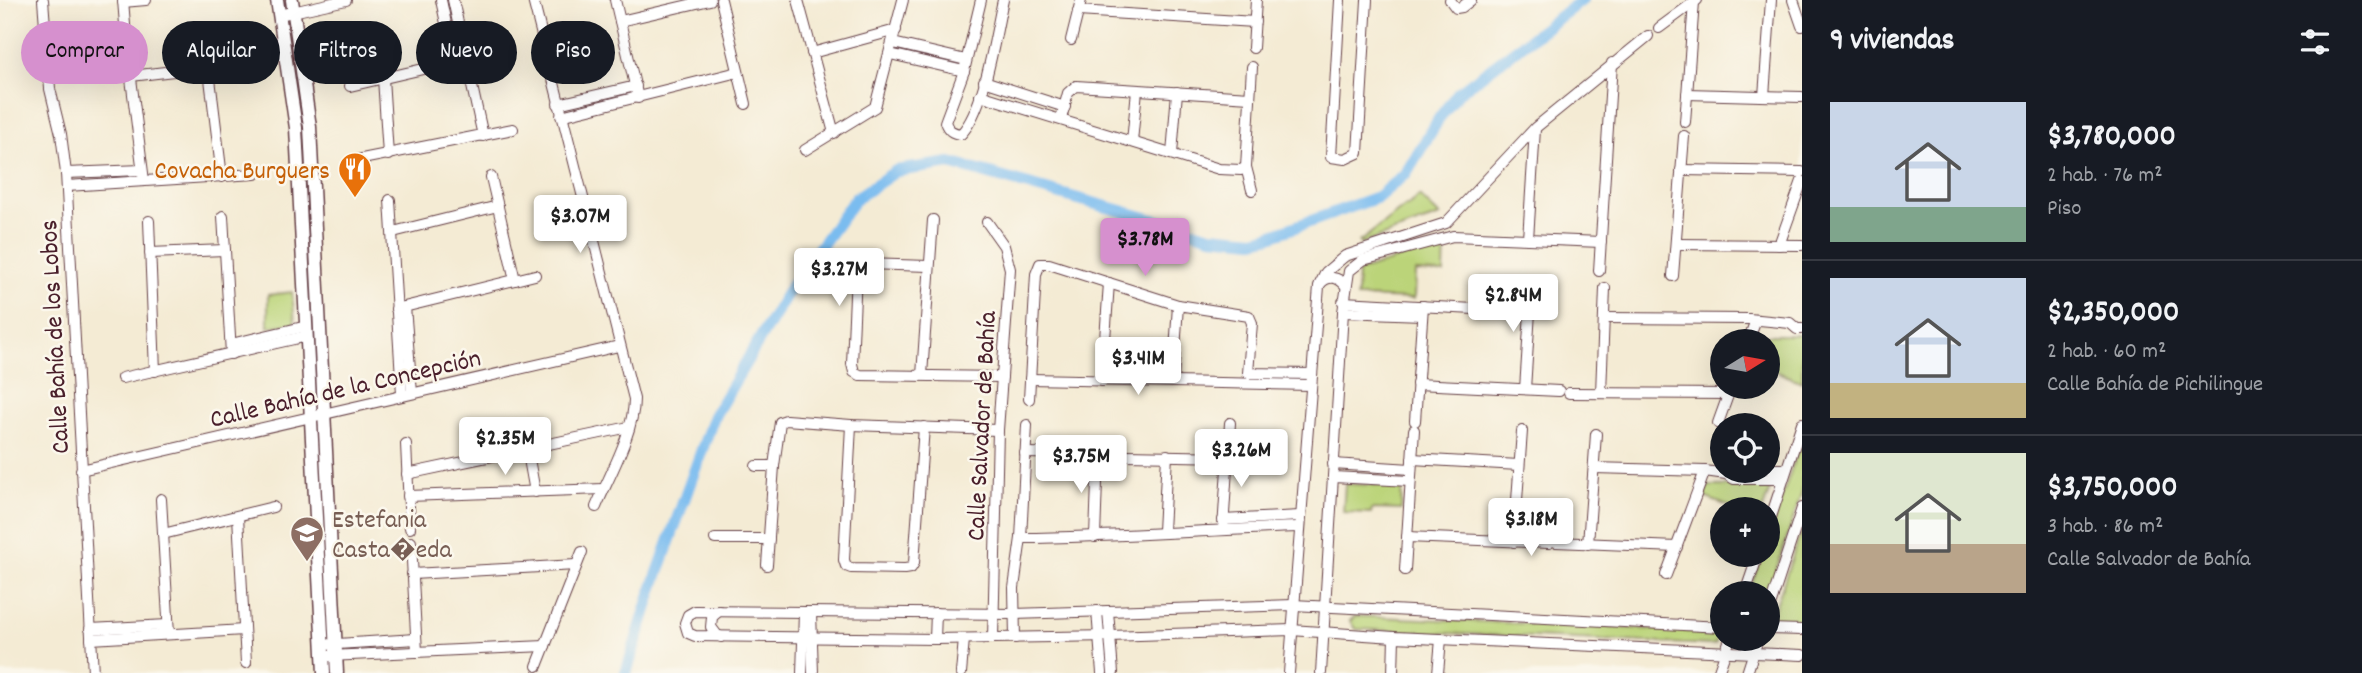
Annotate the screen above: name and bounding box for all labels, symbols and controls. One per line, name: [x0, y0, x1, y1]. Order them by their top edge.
chip: Comprar: [21, 21, 148, 84]
chip: Alquilar: [162, 21, 280, 84]
chip: Filtros: [294, 21, 402, 84]
chip: Nuevo: [416, 21, 517, 84]
chip: Piso: [531, 21, 615, 84]
text: 9 viviendas: [1830, 21, 1954, 64]
icon: filters: [2296, 23, 2334, 61]
text: $3,780,000: [2047, 117, 2176, 160]
icon: home: [1886, 130, 1970, 214]
restaurant icon: Covacha Burguers: [336, 150, 374, 199]
place label: Covacha Burguers: [154, 154, 330, 191]
text: 2 hab. · 76 m²: [2047, 160, 2163, 193]
text: Piso: [2047, 193, 2082, 226]
pin: $3.07M: [523, 196, 637, 255]
text: $3.07M: [550, 201, 610, 234]
pin: $3.78M: [1088, 218, 1202, 278]
street label: Calle Bahía de los Lobos: [32, 219, 81, 455]
text: $3.78M: [1116, 224, 1174, 257]
pin: $3.27M: [782, 248, 896, 308]
text: $3.27M: [810, 254, 868, 287]
pin: $2.84M: [1456, 274, 1570, 334]
text: $2.84M: [1484, 280, 1542, 313]
text: $2,350,000: [2047, 293, 2179, 336]
icon: home: [1886, 306, 1970, 390]
street label: Calle Salvador de Bahía: [959, 310, 1008, 542]
north arrow: [1710, 329, 1780, 399]
map controls: [1710, 329, 1780, 651]
text: 2 hab. · 60 m²: [2047, 336, 2166, 369]
pin: $3.41M: [1081, 338, 1195, 397]
street label: Calle Bahía de la Concepción: [207, 341, 485, 440]
text: $3.41M: [1111, 343, 1165, 376]
text: Calle Bahía de Pichilingue: [2047, 369, 2263, 402]
button: locate: [1710, 413, 1780, 483]
pin: $2.35M: [448, 418, 562, 477]
text: $2.35M: [475, 423, 535, 456]
pin: $3.26M: [1184, 430, 1298, 489]
pin: $3.75M: [1024, 435, 1138, 495]
text: $3.26M: [1211, 435, 1271, 468]
text: $3.75M: [1052, 441, 1110, 474]
text: $3,750,000: [2047, 468, 2178, 511]
icon: home: [1886, 481, 1970, 565]
button: +: [1710, 497, 1780, 567]
pin: $3.18M: [1474, 498, 1588, 558]
place label: Estefania Casta�eda: [332, 503, 452, 570]
text: $3.18M: [1504, 504, 1558, 537]
text: 3 hab. · 86 m²: [2047, 511, 2163, 544]
school or university icon: Estefania Casta�eda: [288, 514, 326, 563]
text: Calle Salvador de Bahía: [2047, 544, 2251, 577]
button: −: [1710, 581, 1780, 651]

